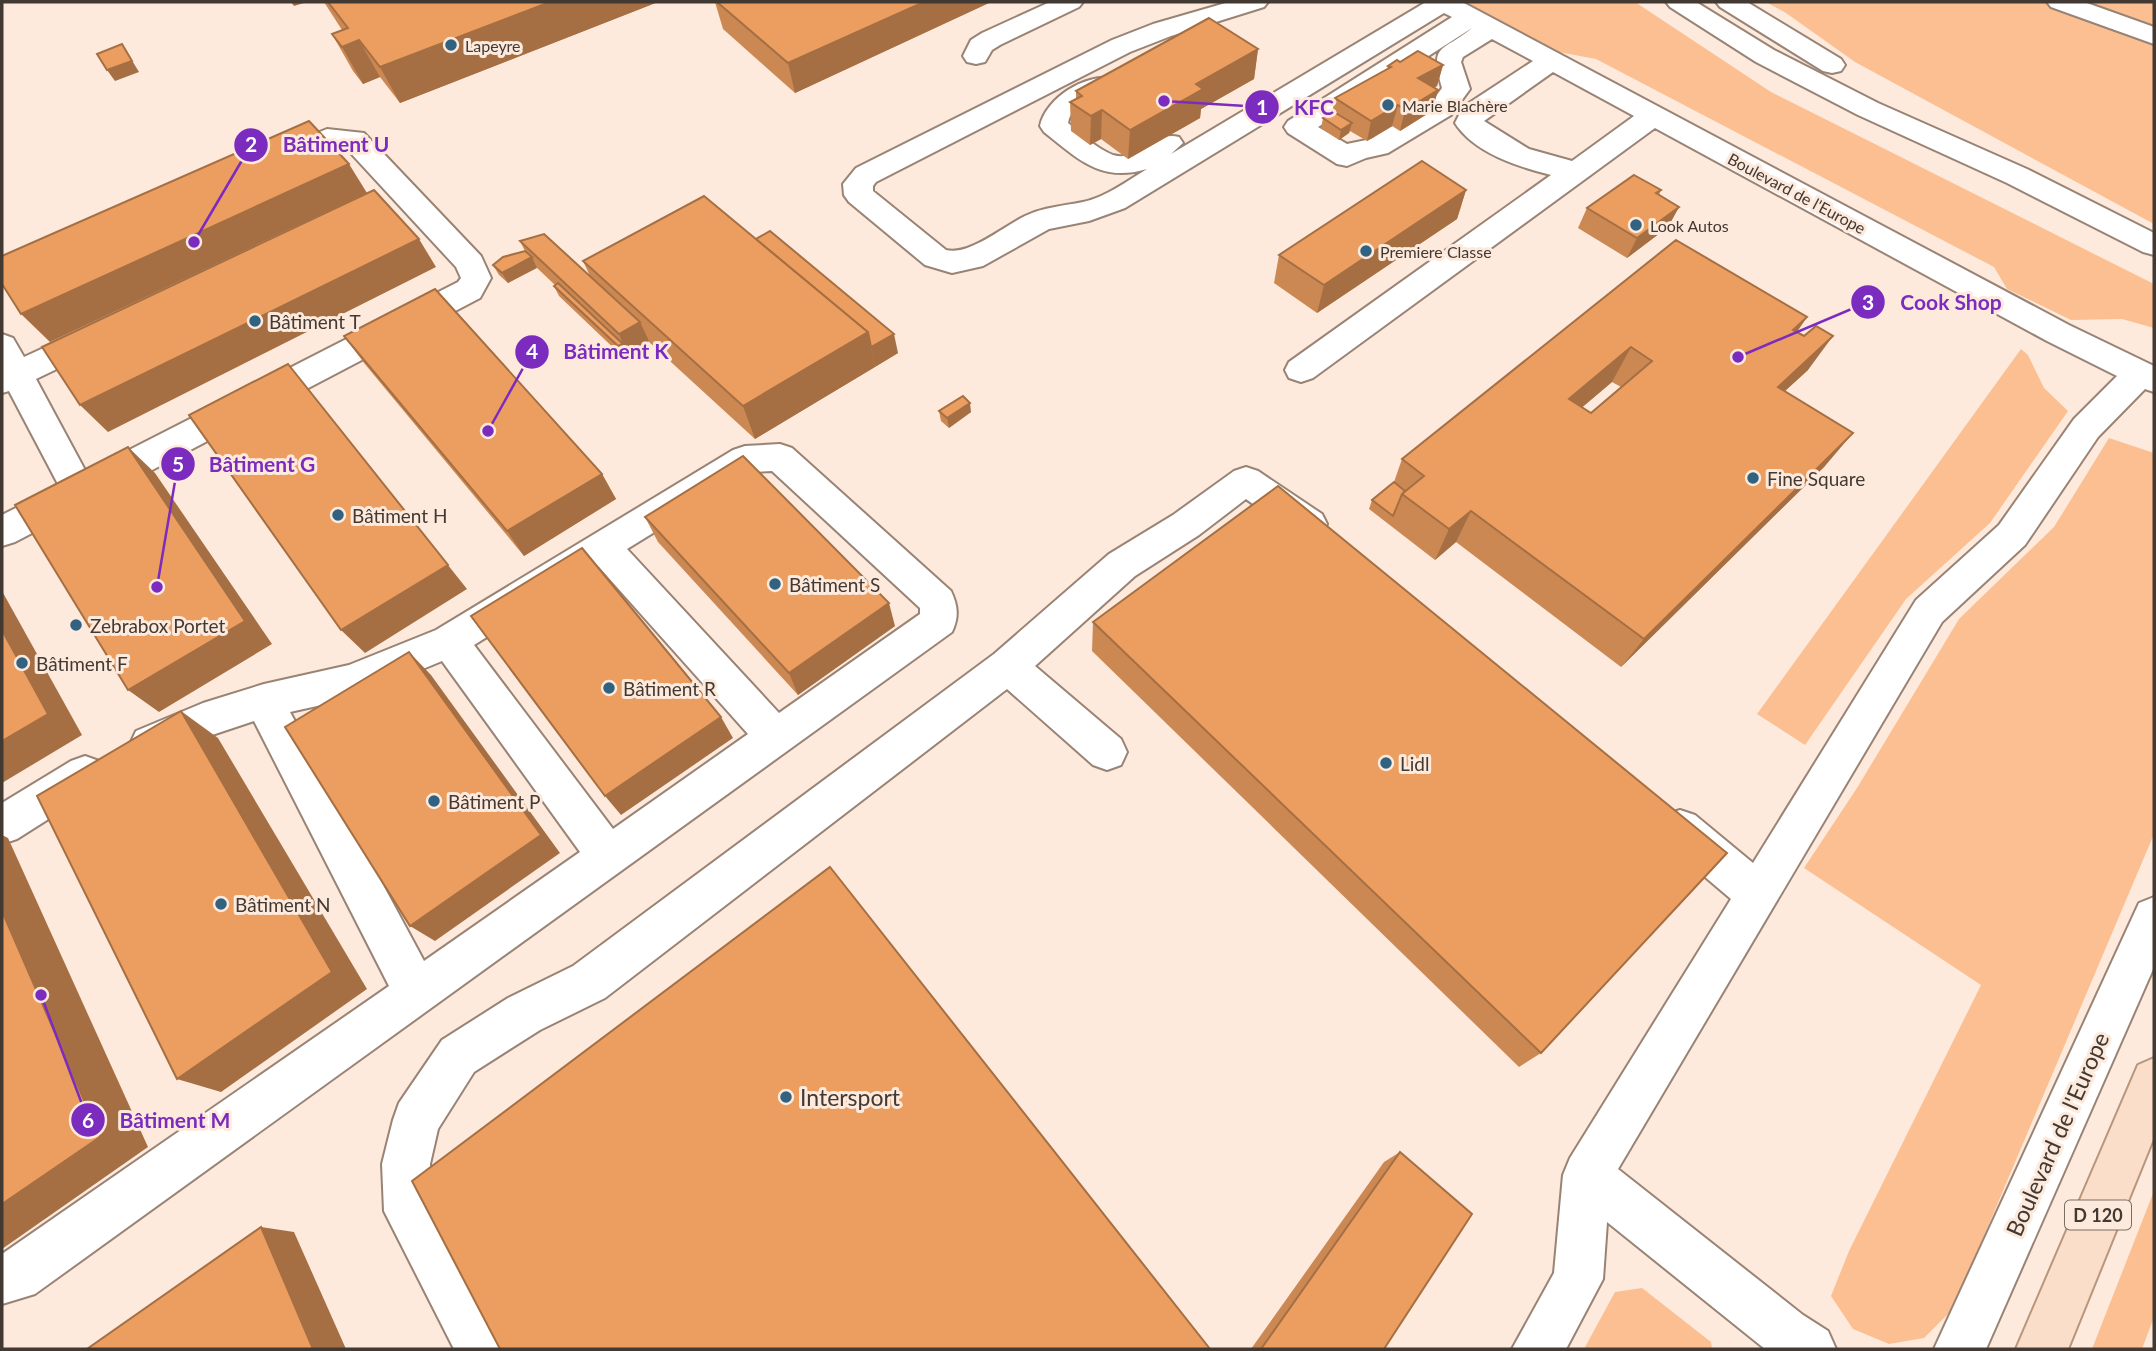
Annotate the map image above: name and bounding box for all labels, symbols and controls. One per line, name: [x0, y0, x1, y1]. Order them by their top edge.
place label: Lapeyre: [465, 36, 521, 55]
marker: Lapeyre: [443, 37, 459, 53]
callout: KFC: [1245, 86, 1348, 128]
text: 1: [1256, 94, 1268, 119]
text: KFC: [1294, 94, 1334, 119]
place label: Marie Blachère: [1402, 96, 1508, 115]
marker: Marie Blachère: [1380, 97, 1396, 113]
callout: Bâtiment U: [233, 124, 403, 166]
text: 2: [245, 131, 257, 156]
text: Bâtiment U: [283, 131, 389, 156]
street label: Boulevard de l'Europe: [1725, 149, 1869, 237]
place label: Look Autos: [1650, 216, 1729, 235]
marker: Look Autos: [1628, 217, 1644, 233]
place label: Premiere Classe: [1380, 242, 1492, 261]
marker: Premiere Classe: [1358, 243, 1374, 259]
callout: Cook Shop: [1851, 281, 2015, 323]
text: 3: [1862, 289, 1874, 314]
text: Cook Shop: [1900, 289, 2002, 314]
place label: Bâtiment T: [269, 310, 361, 333]
marker: Bâtiment T: [247, 313, 263, 329]
callout: Bâtiment K: [514, 331, 683, 373]
text: 4: [526, 338, 538, 363]
text: Bâtiment K: [563, 338, 669, 363]
callout: Bâtiment G: [160, 443, 329, 485]
text: 5: [172, 451, 184, 476]
text: Bâtiment G: [209, 451, 315, 476]
place label: Fine Square: [1767, 467, 1865, 490]
marker: Fine Square: [1745, 470, 1761, 486]
place label: Bâtiment H: [352, 504, 447, 527]
marker: Bâtiment H: [330, 507, 346, 523]
place label: Bâtiment S: [789, 573, 880, 596]
marker: Bâtiment S: [767, 576, 783, 592]
place label: Zebrabox Portet: [90, 614, 225, 637]
marker: Zebrabox Portet: [68, 617, 84, 633]
place label: Bâtiment F: [36, 652, 128, 675]
marker: Bâtiment F: [14, 655, 30, 671]
place label: Bâtiment R: [623, 677, 716, 700]
marker: Bâtiment R: [601, 680, 617, 696]
place label: Lidl: [1400, 752, 1429, 775]
marker: Lidl: [1378, 755, 1394, 771]
place label: Bâtiment P: [448, 790, 540, 813]
marker: Bâtiment P: [426, 793, 442, 809]
place label: Bâtiment N: [235, 893, 330, 916]
marker: Bâtiment N: [213, 896, 229, 912]
street label: Boulevard de l'Europe: [1999, 1028, 2115, 1240]
place label: Intersport: [800, 1083, 901, 1111]
marker: Intersport: [778, 1089, 794, 1105]
callout: Bâtiment M: [70, 1099, 244, 1141]
text: 6: [82, 1107, 94, 1132]
text: Bâtiment M: [120, 1107, 230, 1132]
road number: D 120: [2065, 1200, 2131, 1230]

